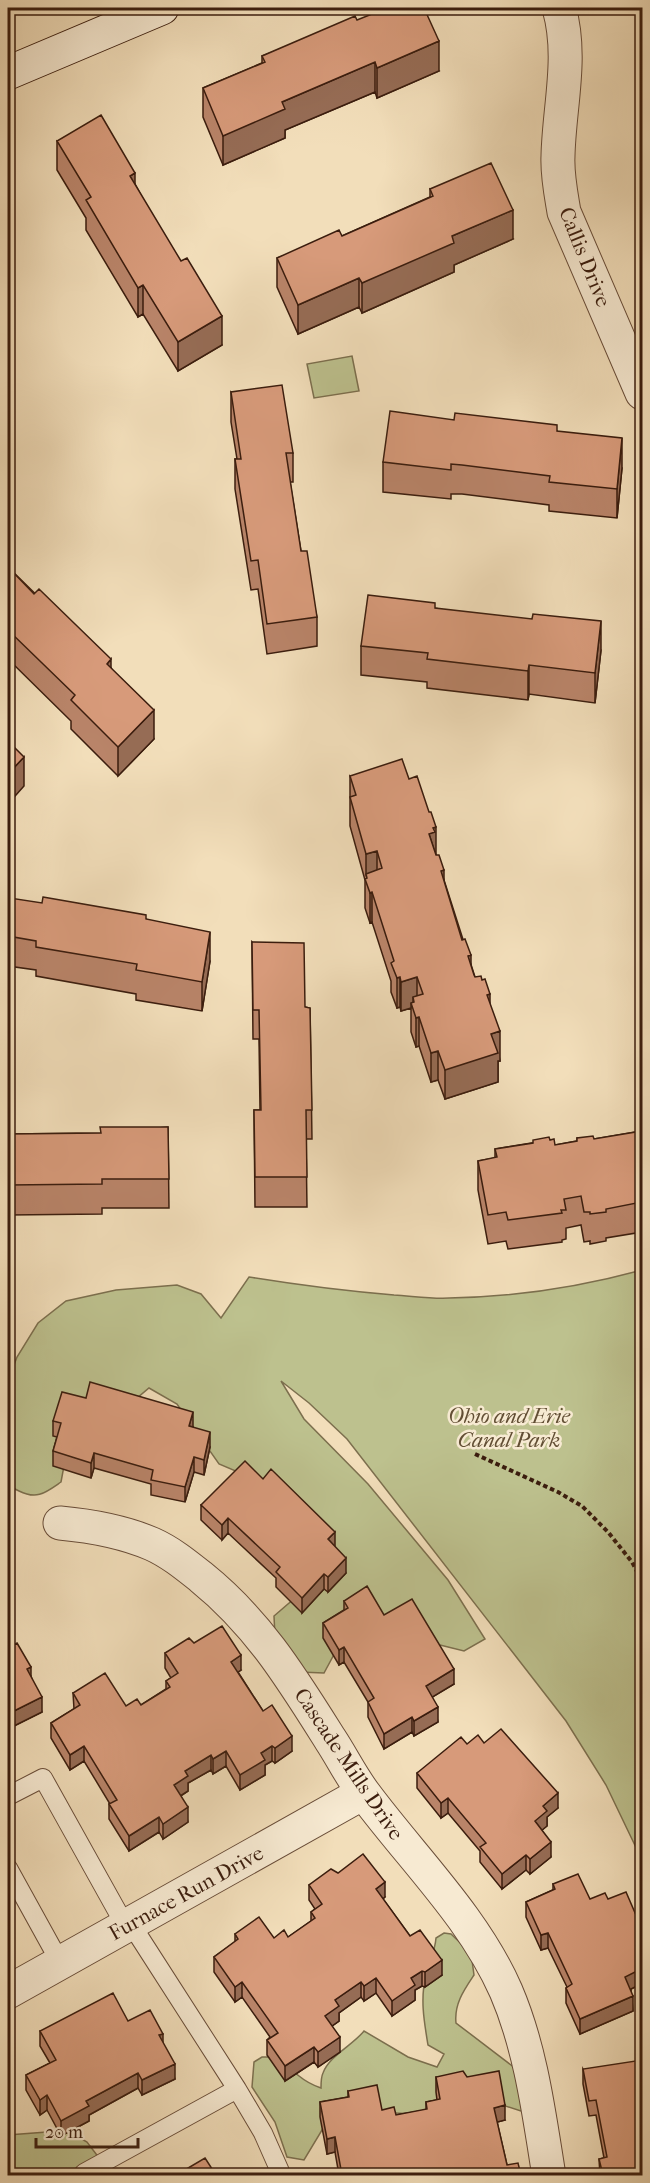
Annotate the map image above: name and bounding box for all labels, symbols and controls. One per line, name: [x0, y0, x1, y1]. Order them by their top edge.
street label: Callis Drive: [554, 204, 616, 310]
park label: Ohio and Erie Canal Park: [448, 1404, 571, 1452]
street label: Cascade Mills Drive: [289, 1684, 409, 1844]
street label: Furnace Run Drive: [105, 1841, 267, 1945]
scale bar: [36, 2111, 138, 2149]
text: 20 m: [45, 2122, 83, 2143]

